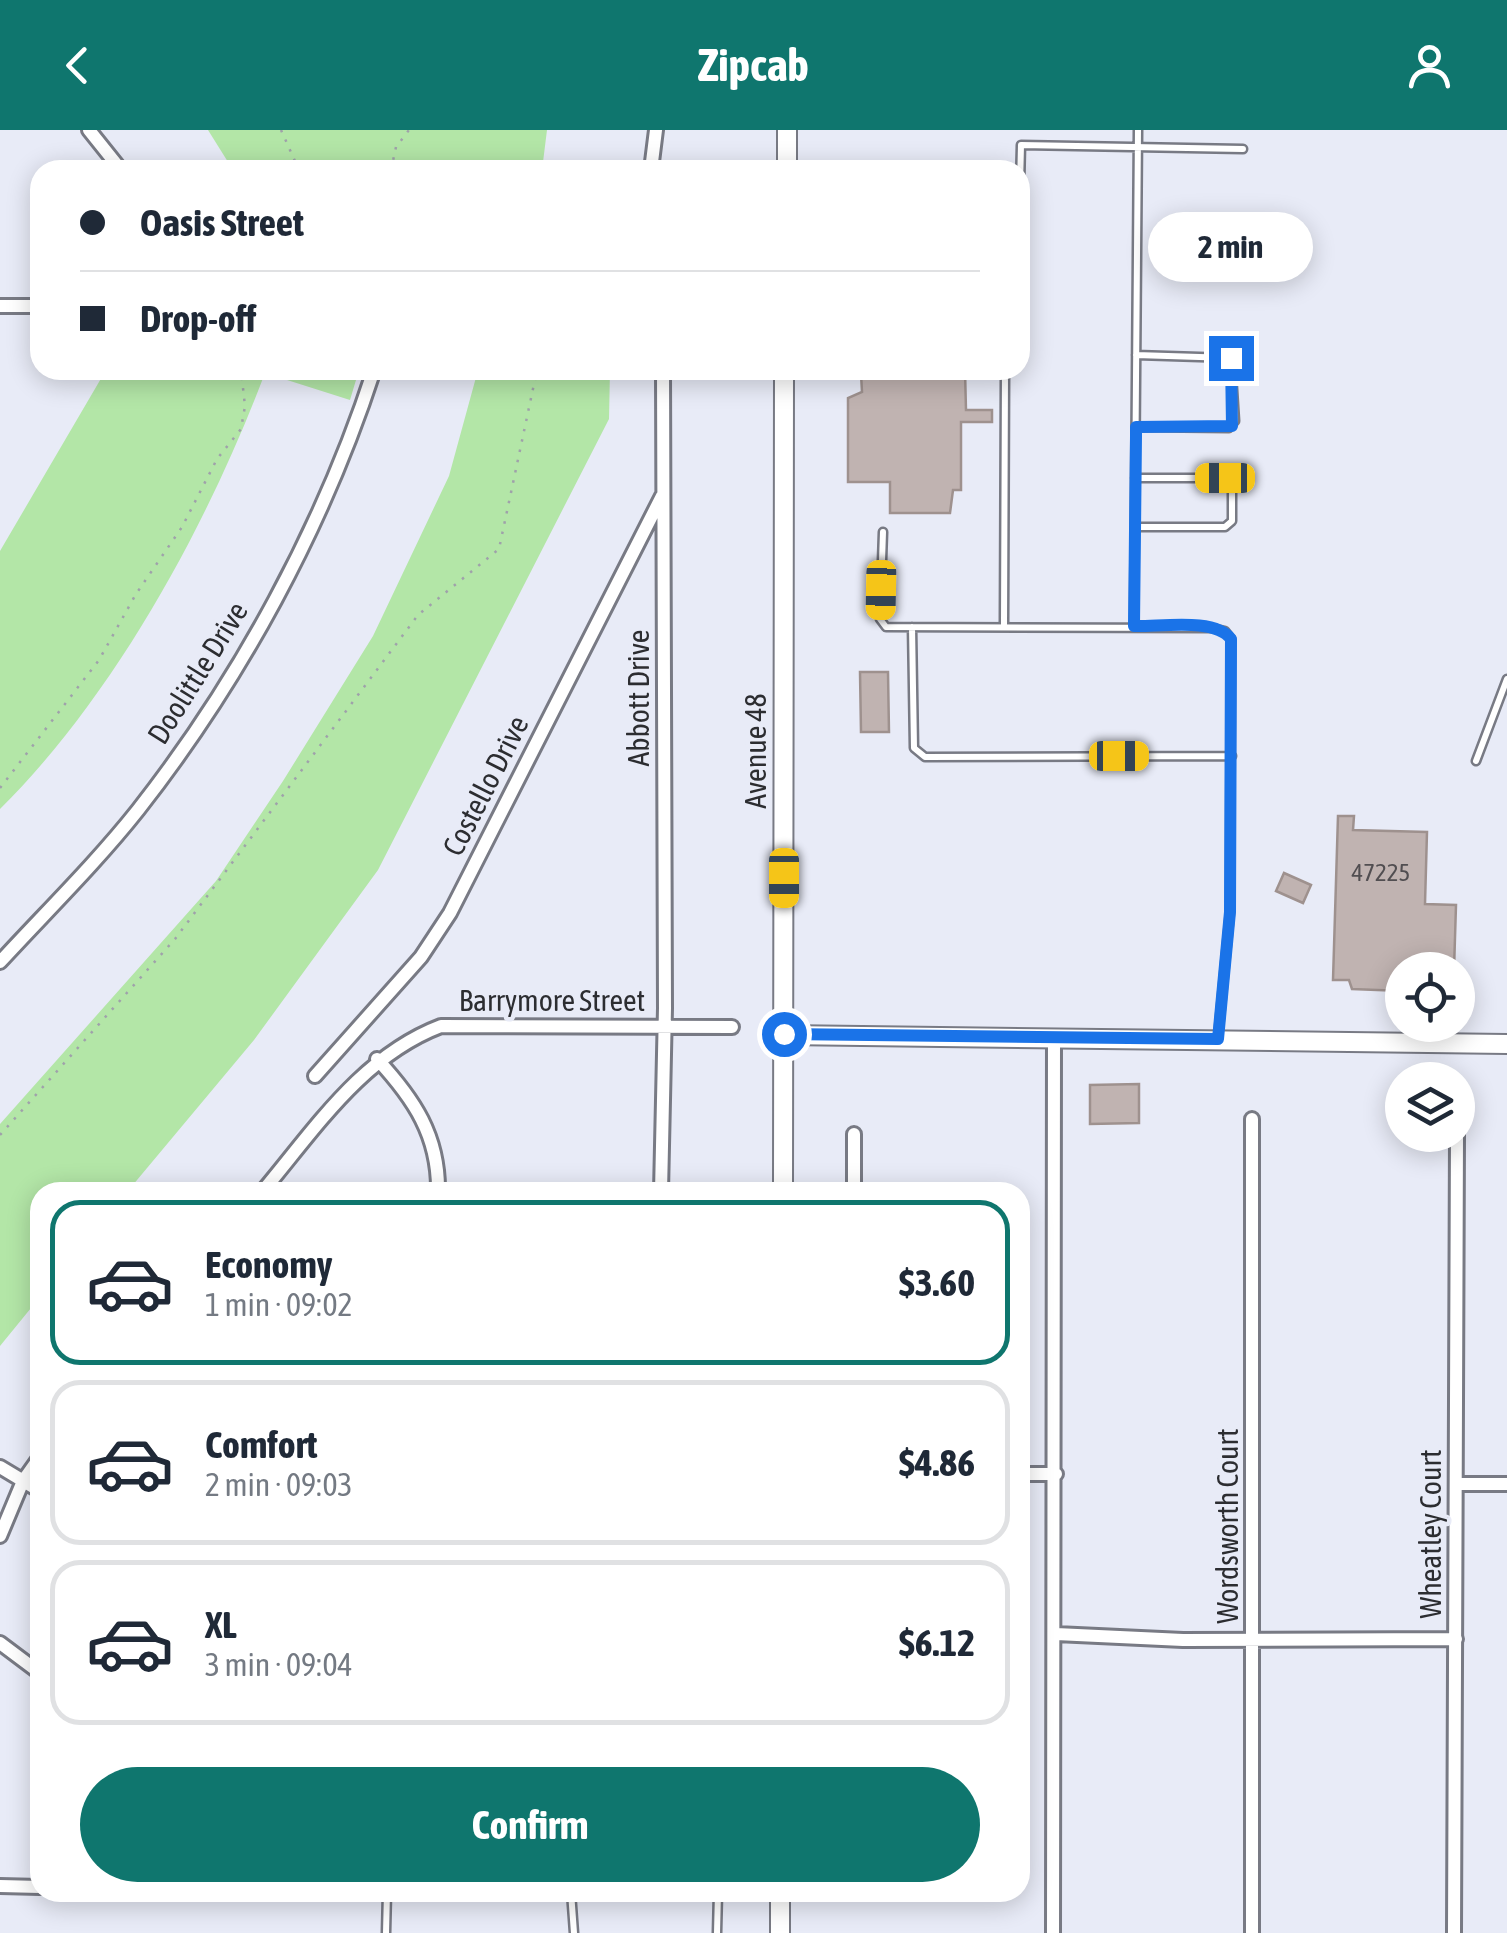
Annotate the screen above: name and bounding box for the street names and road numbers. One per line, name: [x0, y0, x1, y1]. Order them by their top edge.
street label: Doolittle Drive: [140, 595, 254, 750]
street label: Abbott Drive: [621, 630, 655, 766]
street label: Avenue 48: [738, 693, 772, 809]
street label: Costello Drive: [435, 710, 535, 861]
street label: Barrymore Street: [459, 983, 645, 1017]
street label: Wordsworth Court: [1210, 1428, 1244, 1624]
street label: Wheatley Court: [1413, 1449, 1447, 1619]

